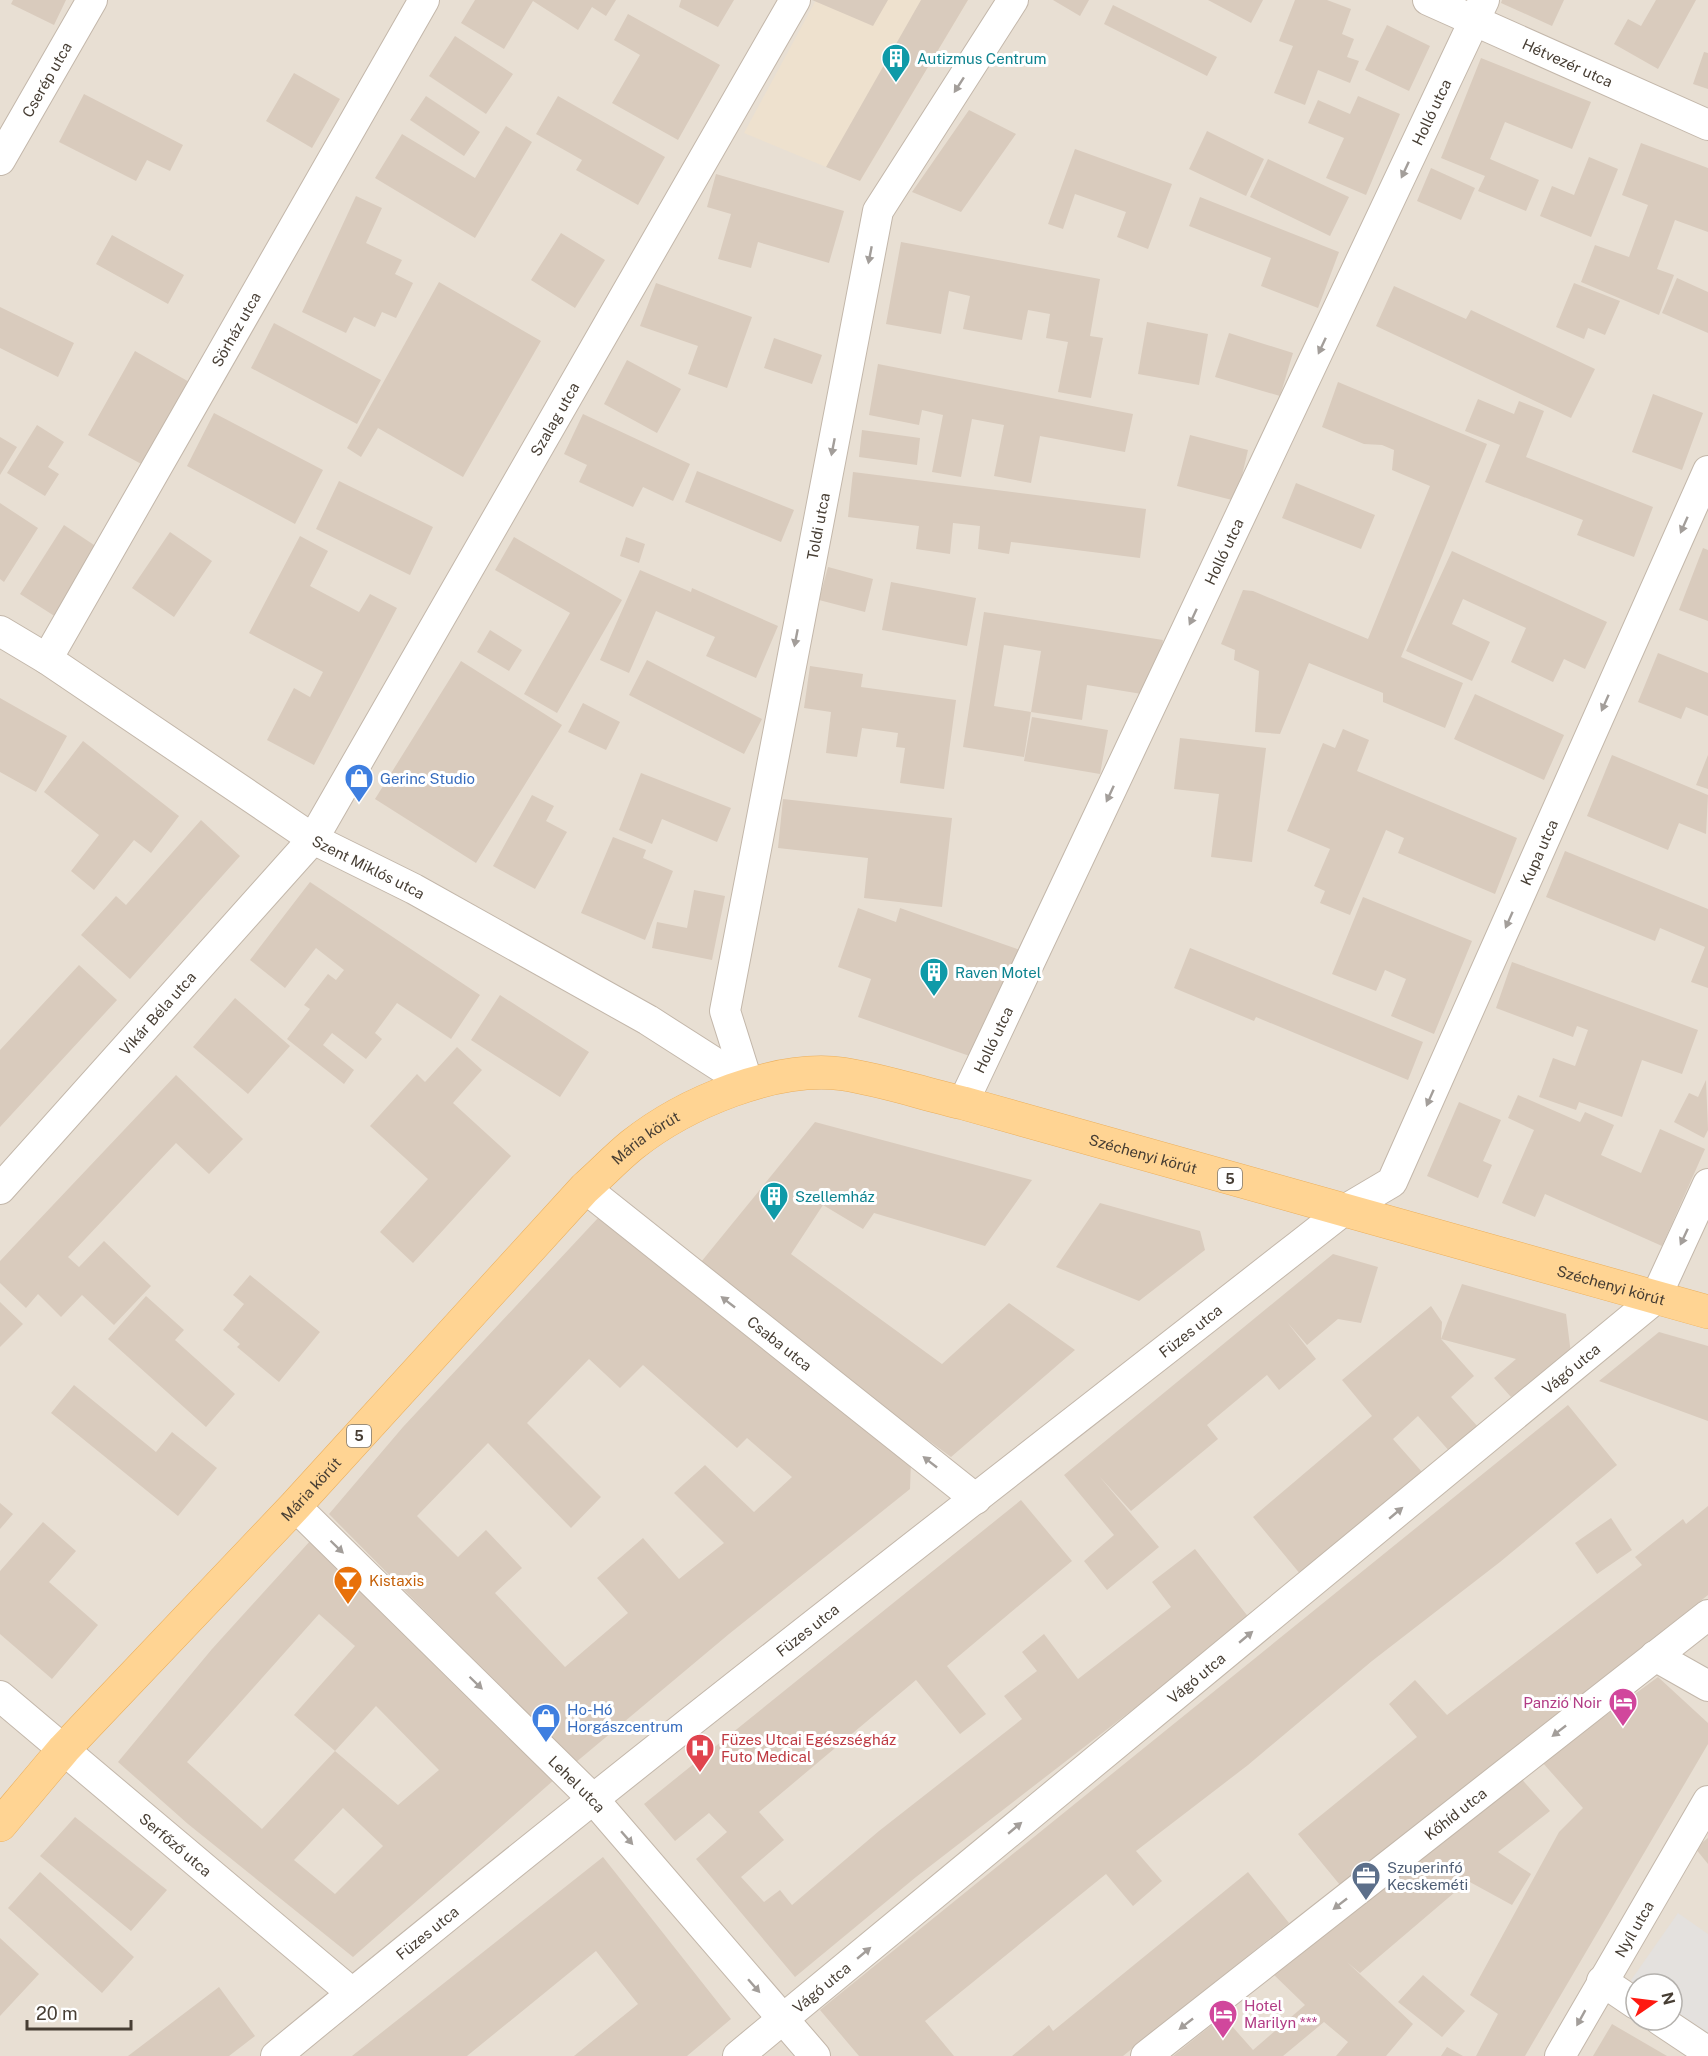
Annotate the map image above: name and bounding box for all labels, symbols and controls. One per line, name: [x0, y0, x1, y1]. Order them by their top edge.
street label: Hétvezér utca: [1520, 35, 1615, 90]
street label: Cserép utca: [18, 39, 75, 120]
building icon: Autizmus Centrum: [880, 42, 912, 84]
place label: Autizmus Centrum: [917, 50, 1046, 67]
street label: Holló utca: [1408, 76, 1454, 148]
one-way arrow: [954, 77, 965, 93]
one-way arrow: [1401, 161, 1410, 178]
one-way arrow: [865, 246, 874, 265]
street label: Sörház utca: [208, 289, 264, 369]
one-way arrow: [1317, 338, 1326, 355]
street label: Szalag utca: [527, 379, 582, 459]
one-way arrow: [828, 437, 837, 456]
street label: Toldi utca: [803, 491, 832, 561]
street label: Holló utca: [1201, 516, 1246, 587]
one-way arrow: [1679, 516, 1689, 534]
one-way arrow: [1189, 609, 1198, 626]
one-way arrow: [791, 629, 800, 648]
one-way arrow: [1600, 695, 1610, 713]
shop icon: Gerinc Studio: [343, 762, 375, 804]
place label: Gerinc Studio: [380, 770, 475, 787]
one-way arrow: [1105, 785, 1114, 802]
street label: Kupa utca: [1517, 817, 1561, 888]
street label: Szent Miklós utca: [310, 832, 428, 902]
one-way arrow: [1504, 911, 1514, 929]
building icon: Raven Motel: [918, 956, 950, 998]
place label: Raven Motel: [955, 964, 1041, 981]
street label: Vikár Béla utca: [116, 968, 199, 1058]
street label: Holló utca: [970, 1004, 1016, 1075]
one-way arrow: [1425, 1089, 1434, 1106]
street label: Mária körút: [608, 1107, 682, 1168]
street label: Széchenyi körút: [1087, 1130, 1199, 1177]
road number: 5: [1218, 1168, 1242, 1190]
building icon: Szellemház: [758, 1180, 790, 1222]
place label: Szellemház: [795, 1188, 875, 1205]
one-way arrow: [1678, 1228, 1688, 1246]
street label: Széchenyi körút: [1555, 1262, 1667, 1308]
one-way arrow: [720, 1295, 736, 1308]
street label: Füzes utca: [1155, 1301, 1225, 1360]
street label: Csaba utca: [744, 1312, 816, 1374]
street label: Vágó utca: [1539, 1340, 1603, 1397]
road number: 5: [347, 1425, 371, 1447]
street label: Mária körút: [277, 1453, 344, 1524]
one-way arrow: [922, 1456, 938, 1469]
one-way arrow: [1388, 1506, 1404, 1519]
one-way arrow: [329, 1540, 344, 1554]
bar icon: Kistaxis: [332, 1564, 364, 1606]
place label: Kistaxis: [369, 1572, 424, 1589]
street label: Füzes utca: [772, 1600, 842, 1660]
one-way arrow: [1238, 1631, 1253, 1644]
street label: Vágó utca: [1164, 1649, 1228, 1707]
one-way arrow: [468, 1676, 482, 1690]
hotel icon: Panzió Noir: [1607, 1686, 1639, 1728]
place label: Panzió Noir: [1523, 1694, 1602, 1711]
place label: Ho-Hó Horgászcentrum: [567, 1701, 683, 1735]
shop icon: Ho-Hó Horgászcentrum: [530, 1702, 562, 1744]
one-way arrow: [1552, 1725, 1567, 1737]
place label: Füzes Utcai Egészségház Futo Medical: [721, 1731, 896, 1765]
hospital icon: Füzes Utcai Egészségház Futo Medical: [684, 1732, 716, 1774]
street label: Lehel utca: [545, 1752, 609, 1816]
street label: Kőhíd utca: [1421, 1784, 1490, 1843]
street label: Serfőző utca: [136, 1809, 215, 1879]
one-way arrow: [1007, 1822, 1023, 1835]
one-way arrow: [620, 1830, 633, 1845]
place label: Szuperinfó Kecskeméti: [1387, 1859, 1468, 1893]
office icon: Szuperinfó Kecskeméti: [1350, 1860, 1382, 1902]
one-way arrow: [1332, 1897, 1348, 1910]
street label: Nyíl utca: [1611, 1898, 1657, 1960]
street label: Füzes utca: [392, 1902, 461, 1963]
one-way arrow: [857, 1947, 872, 1959]
street label: Vágó utca: [789, 1959, 854, 2016]
north arrow: [1624, 1972, 1684, 2032]
one-way arrow: [747, 1978, 761, 1993]
text: N: [1657, 1990, 1679, 2007]
scale bar: [27, 1993, 130, 2031]
place label: Hotel Marilyn ***: [1244, 1997, 1318, 2031]
hotel icon: Hotel Marilyn ***: [1207, 1998, 1239, 2040]
text: 20 m: [36, 2003, 78, 2024]
one-way arrow: [1576, 2010, 1586, 2027]
one-way arrow: [1179, 2018, 1194, 2030]

